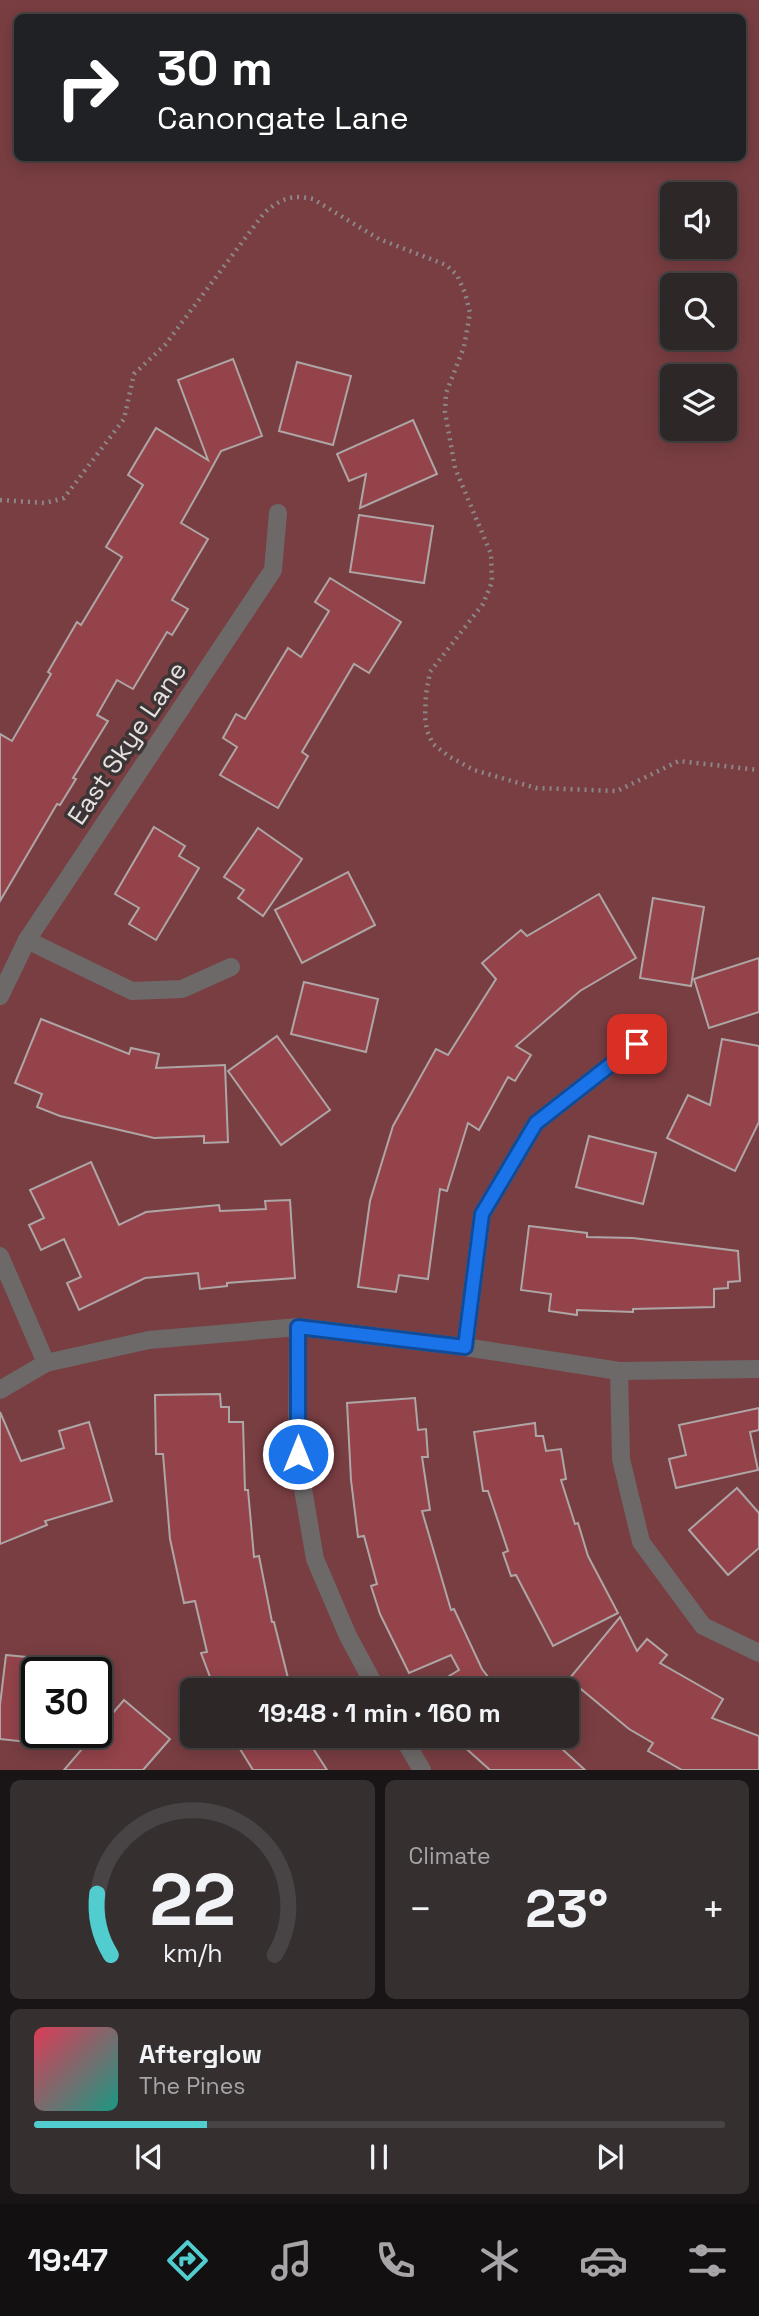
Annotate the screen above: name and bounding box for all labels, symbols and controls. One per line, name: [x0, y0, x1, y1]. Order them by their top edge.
text: 30 m: [157, 37, 273, 99]
icon: right: [42, 42, 133, 133]
text: Canongate Lane: [157, 98, 409, 138]
map controls: [660, 182, 737, 441]
button: sound: [660, 182, 737, 259]
button: search: [660, 273, 737, 350]
button: layers: [660, 364, 737, 441]
street label: East Skye Lane: [60, 655, 194, 831]
pin: [607, 1014, 667, 1074]
icon: arrive: [618, 1025, 656, 1063]
position arrow: [261, 1417, 335, 1491]
speed limit sign: 30: [21, 1657, 112, 1748]
text: 19:48 · 1 min · 160 m: [258, 1696, 501, 1730]
text: Climate: [409, 1841, 491, 1871]
text: 22: [149, 1854, 235, 1947]
text: 23°: [525, 1876, 608, 1942]
text: −: [409, 1885, 432, 1933]
text: +: [701, 1885, 725, 1933]
text: km/h: [162, 1937, 222, 1969]
text: Afterglow: [139, 2037, 262, 2071]
text: The Pines: [139, 2071, 245, 2101]
icon: previous: [130, 2138, 168, 2176]
icon: pause: [360, 2138, 398, 2176]
icon: next: [591, 2138, 629, 2176]
icon: directions: [163, 2236, 212, 2285]
icon: music: [267, 2236, 316, 2285]
icon: phone: [371, 2236, 420, 2285]
icon: climate: [475, 2236, 524, 2285]
icon: car: [579, 2236, 628, 2285]
icon: filters: [683, 2236, 732, 2285]
text: 19:47: [27, 2240, 108, 2280]

